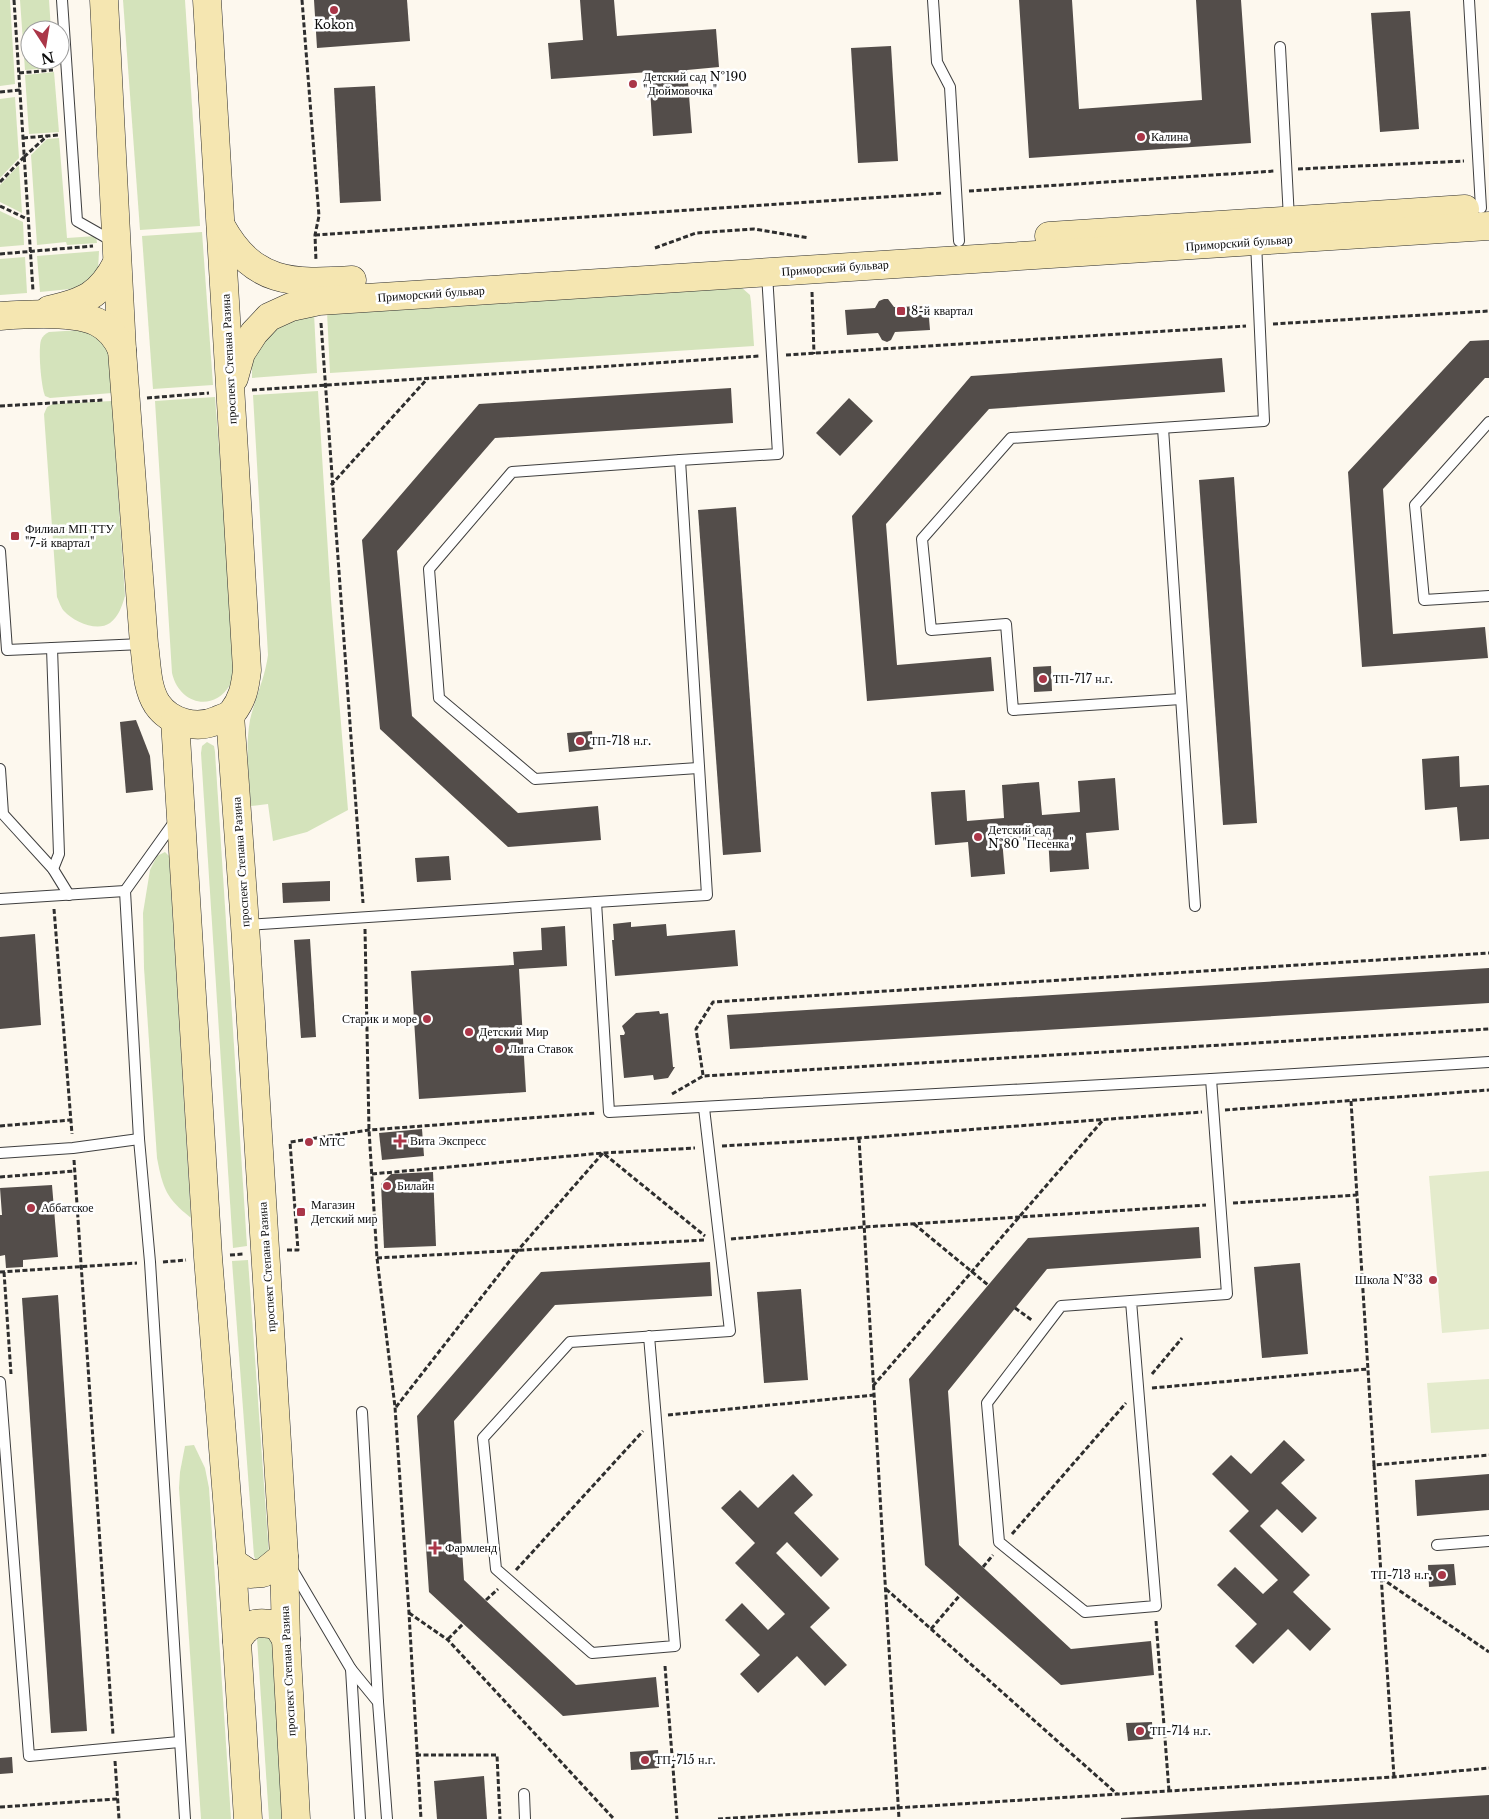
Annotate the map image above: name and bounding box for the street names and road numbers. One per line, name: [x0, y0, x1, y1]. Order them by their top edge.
street label: Приморский бульвар: [1185, 231, 1293, 254]
street label: Приморский бульвар: [781, 256, 889, 279]
street label: Приморский бульвар: [377, 282, 485, 305]
street label: проспект Степана Разина: [218, 293, 239, 425]
street label: проспект Степана Разина: [228, 796, 253, 928]
street label: проспект Степана Разина: [254, 1201, 279, 1333]
street label: проспект Степана Разина: [277, 1605, 298, 1737]

